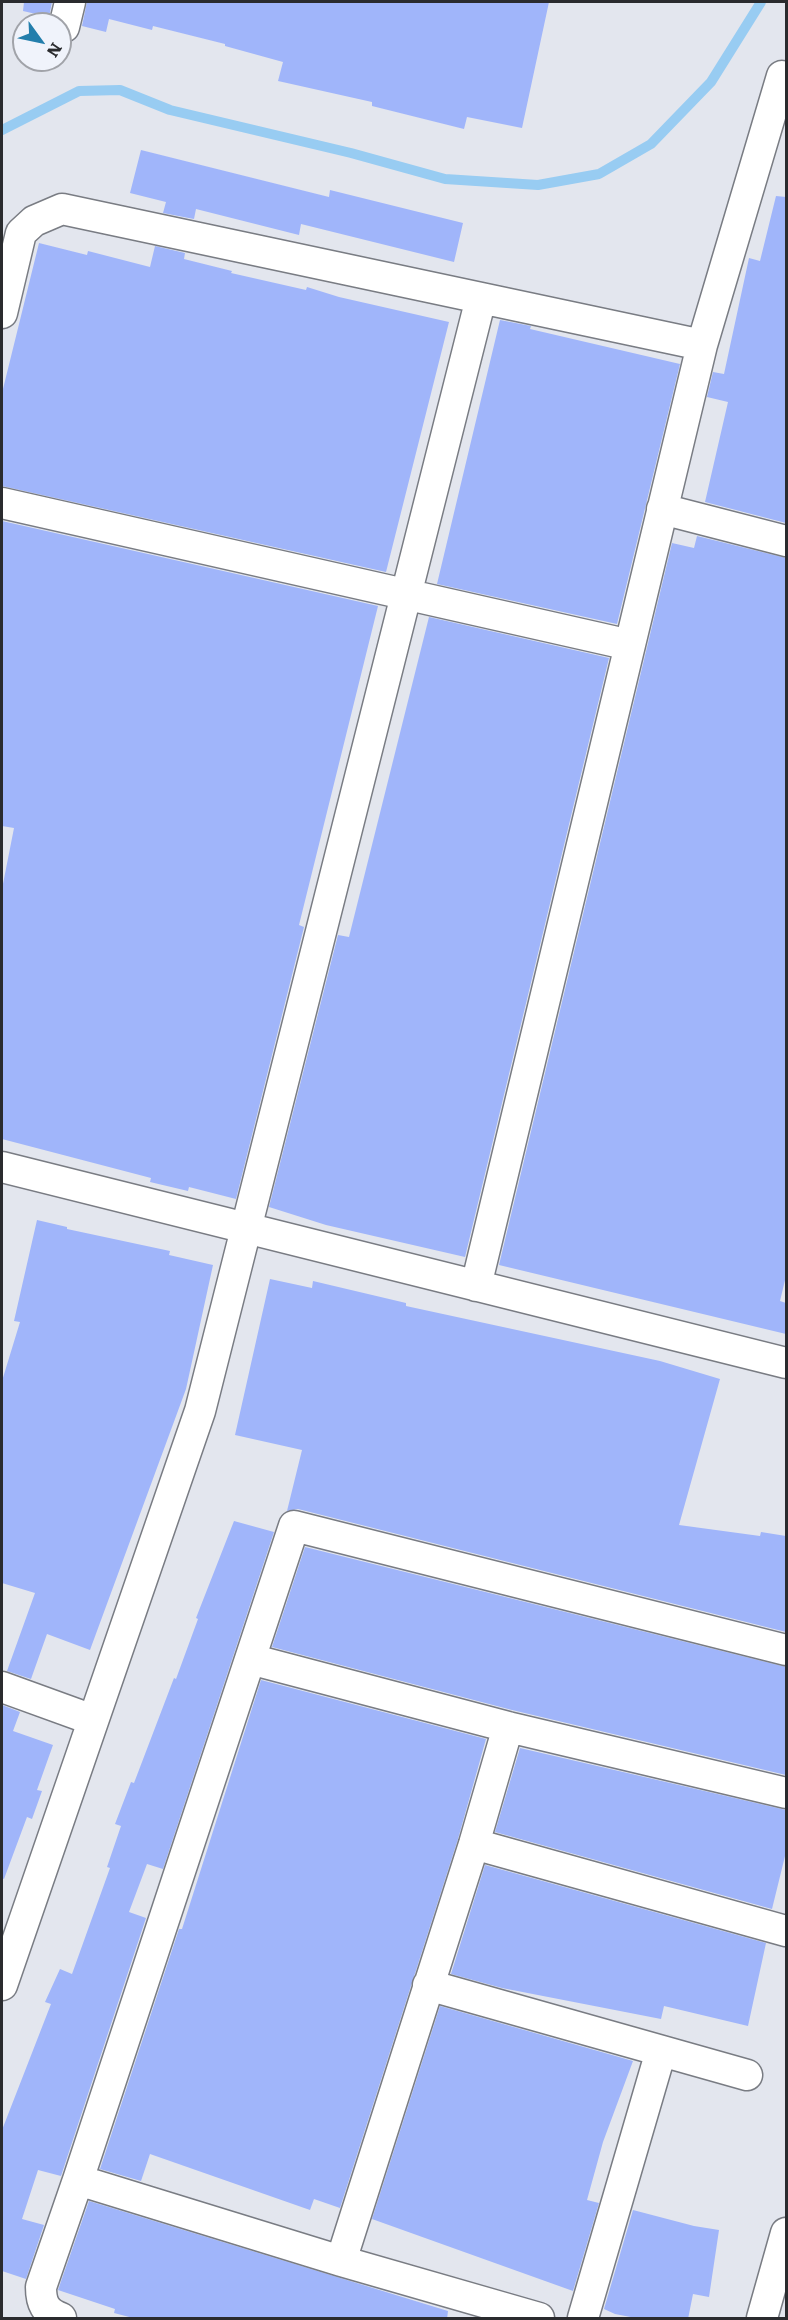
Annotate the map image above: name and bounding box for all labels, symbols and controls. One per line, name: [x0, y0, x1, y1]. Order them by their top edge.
north arrow: [12, 12, 72, 72]
text: N: [42, 39, 69, 63]

